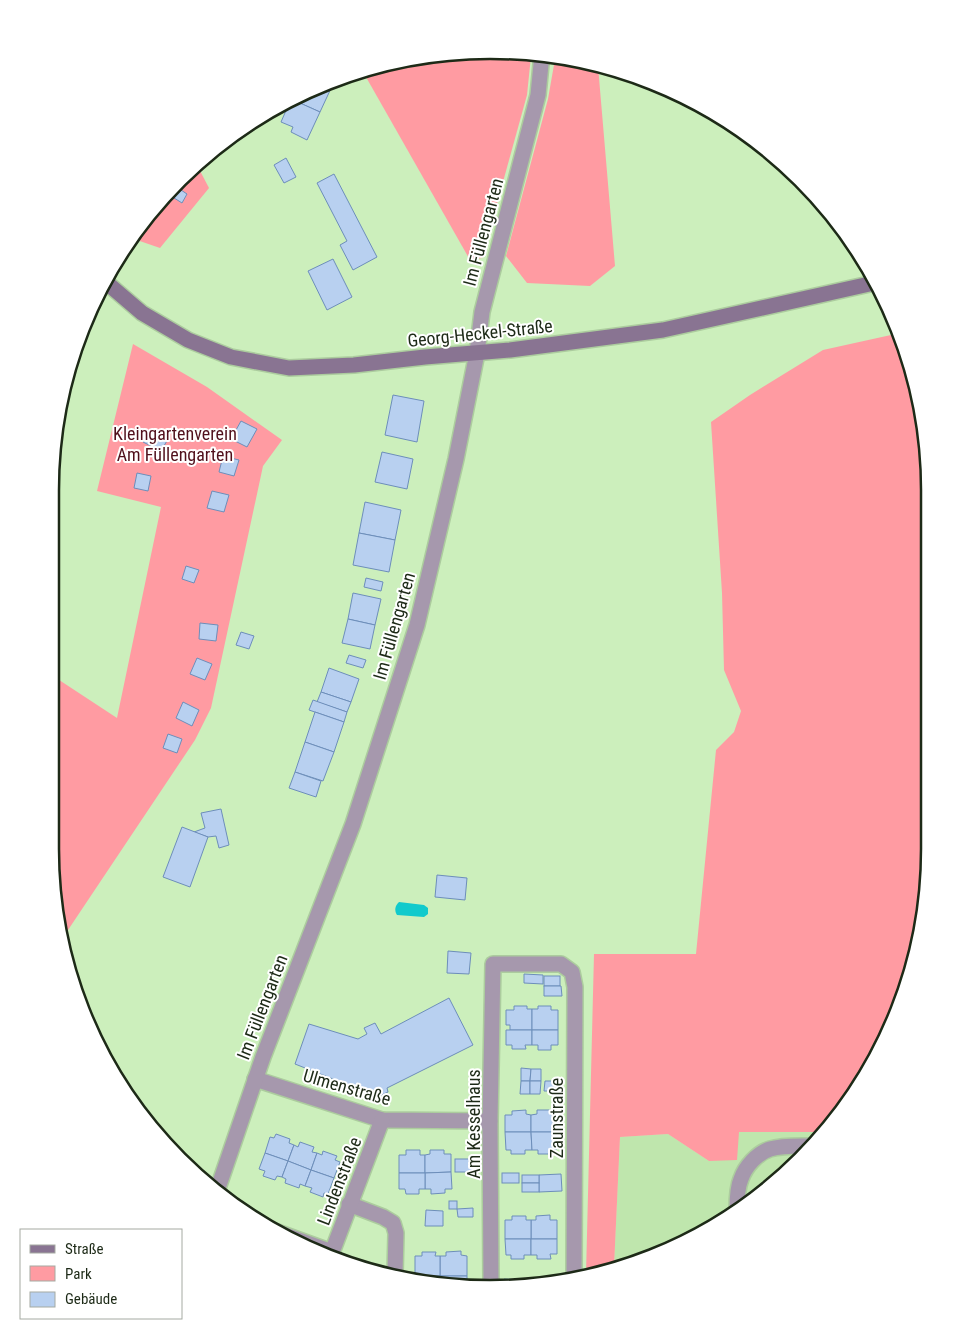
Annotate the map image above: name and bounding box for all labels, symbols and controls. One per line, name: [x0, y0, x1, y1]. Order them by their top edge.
street label: Im Füllengarten: [459, 176, 507, 288]
street label: Georg-Heckel-Straße: [406, 315, 554, 351]
park label: Kleingartenverein Am Füllengarten: [113, 423, 237, 465]
street label: Im Füllengarten: [369, 570, 419, 682]
street label: Im Füllengarten: [232, 952, 292, 1062]
street label: Ulmenstraße: [301, 1064, 393, 1110]
street label: Am Kesselhaus: [463, 1069, 484, 1179]
street label: Zaunstraße: [546, 1078, 567, 1158]
street label: Lindenstraße: [313, 1134, 365, 1228]
legend: [20, 1229, 182, 1319]
text: Straße: [65, 1240, 104, 1258]
text: Park: [65, 1265, 92, 1283]
text: Gebäude: [65, 1290, 117, 1308]

